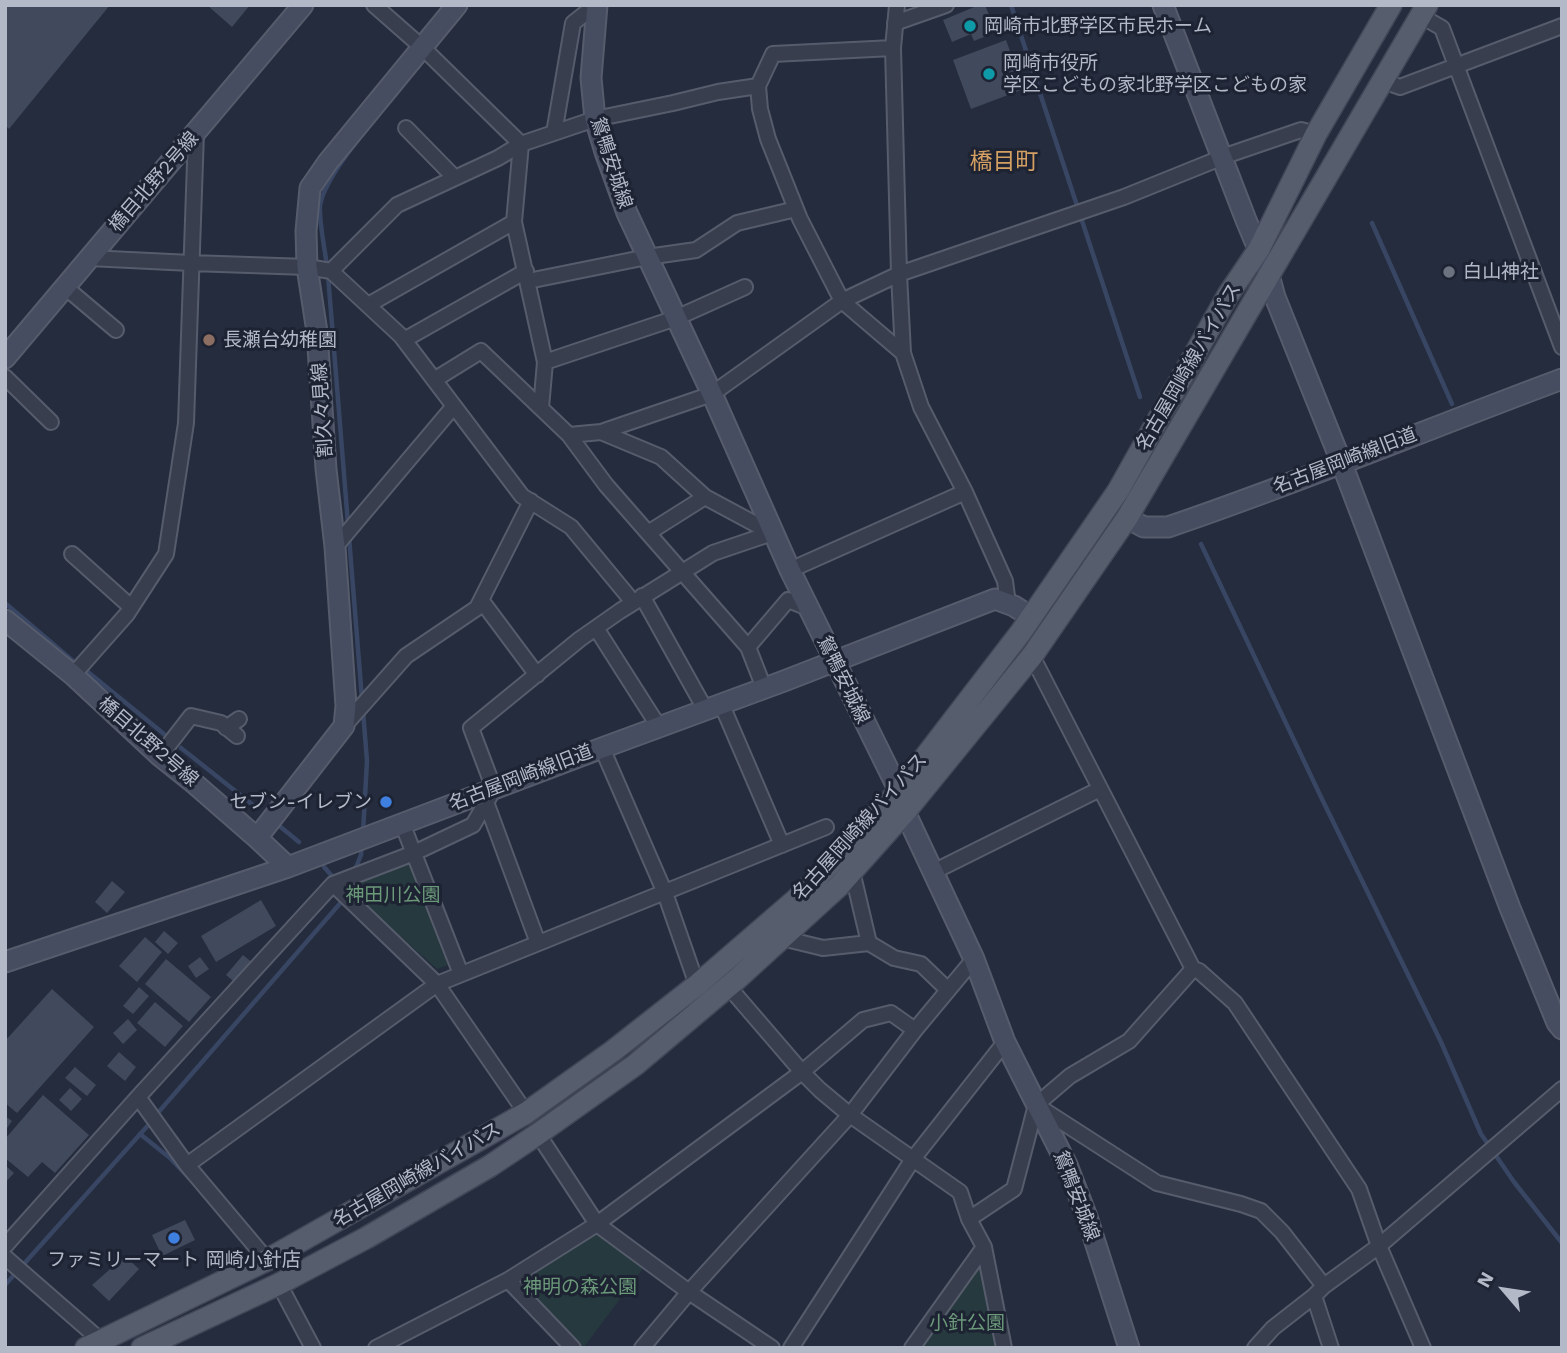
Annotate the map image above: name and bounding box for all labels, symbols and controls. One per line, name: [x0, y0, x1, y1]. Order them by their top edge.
place label: 岡崎市北野学区市民ホーム: [984, 15, 1212, 37]
marker: 岡崎市北野学区市民ホーム: [962, 18, 978, 34]
place label: 岡崎市役所 学区こどもの家北野学区こどもの家: [1003, 52, 1307, 96]
marker: 岡崎市役所 学区こどもの家北野学区こどもの家: [981, 66, 997, 82]
street label: 鴛鴨安城線: [585, 114, 637, 212]
street label: 橋目北野2号線: [104, 127, 204, 237]
district label: 橋目町: [970, 148, 1038, 176]
place label: 白山神社: [1463, 261, 1539, 283]
marker: 白山神社: [1441, 264, 1457, 280]
street label: 名古屋岡崎線バイパス: [1132, 279, 1246, 455]
place label: 長瀬台幼稚園: [223, 329, 337, 351]
marker: 長瀬台幼稚園: [201, 332, 217, 348]
street label: 割久々見線: [308, 362, 338, 458]
street label: 名古屋岡崎線旧道: [1270, 423, 1420, 499]
street label: 鴛鴨安城線: [812, 632, 874, 728]
street label: 橋目北野2号線: [93, 692, 203, 792]
street label: 名古屋岡崎線旧道: [446, 740, 596, 816]
street label: 名古屋岡崎線バイパス: [788, 749, 932, 905]
place label: セブン-イレブン: [229, 791, 372, 813]
marker: セブン-イレブン: [378, 794, 394, 810]
park label: 神田川公園: [346, 884, 440, 906]
street label: 名古屋岡崎線バイパス: [329, 1118, 505, 1232]
street label: 鴛鴨安城線: [1048, 1148, 1104, 1244]
marker: ファミリーマート 岡崎小針店: [166, 1230, 182, 1246]
place label: ファミリーマート 岡崎小針店: [47, 1249, 301, 1271]
north arrow: [1469, 1255, 1539, 1325]
text: N: [1472, 1268, 1499, 1291]
park label: 神明の森公園: [523, 1276, 637, 1298]
park label: 小針公園: [929, 1312, 1005, 1334]

